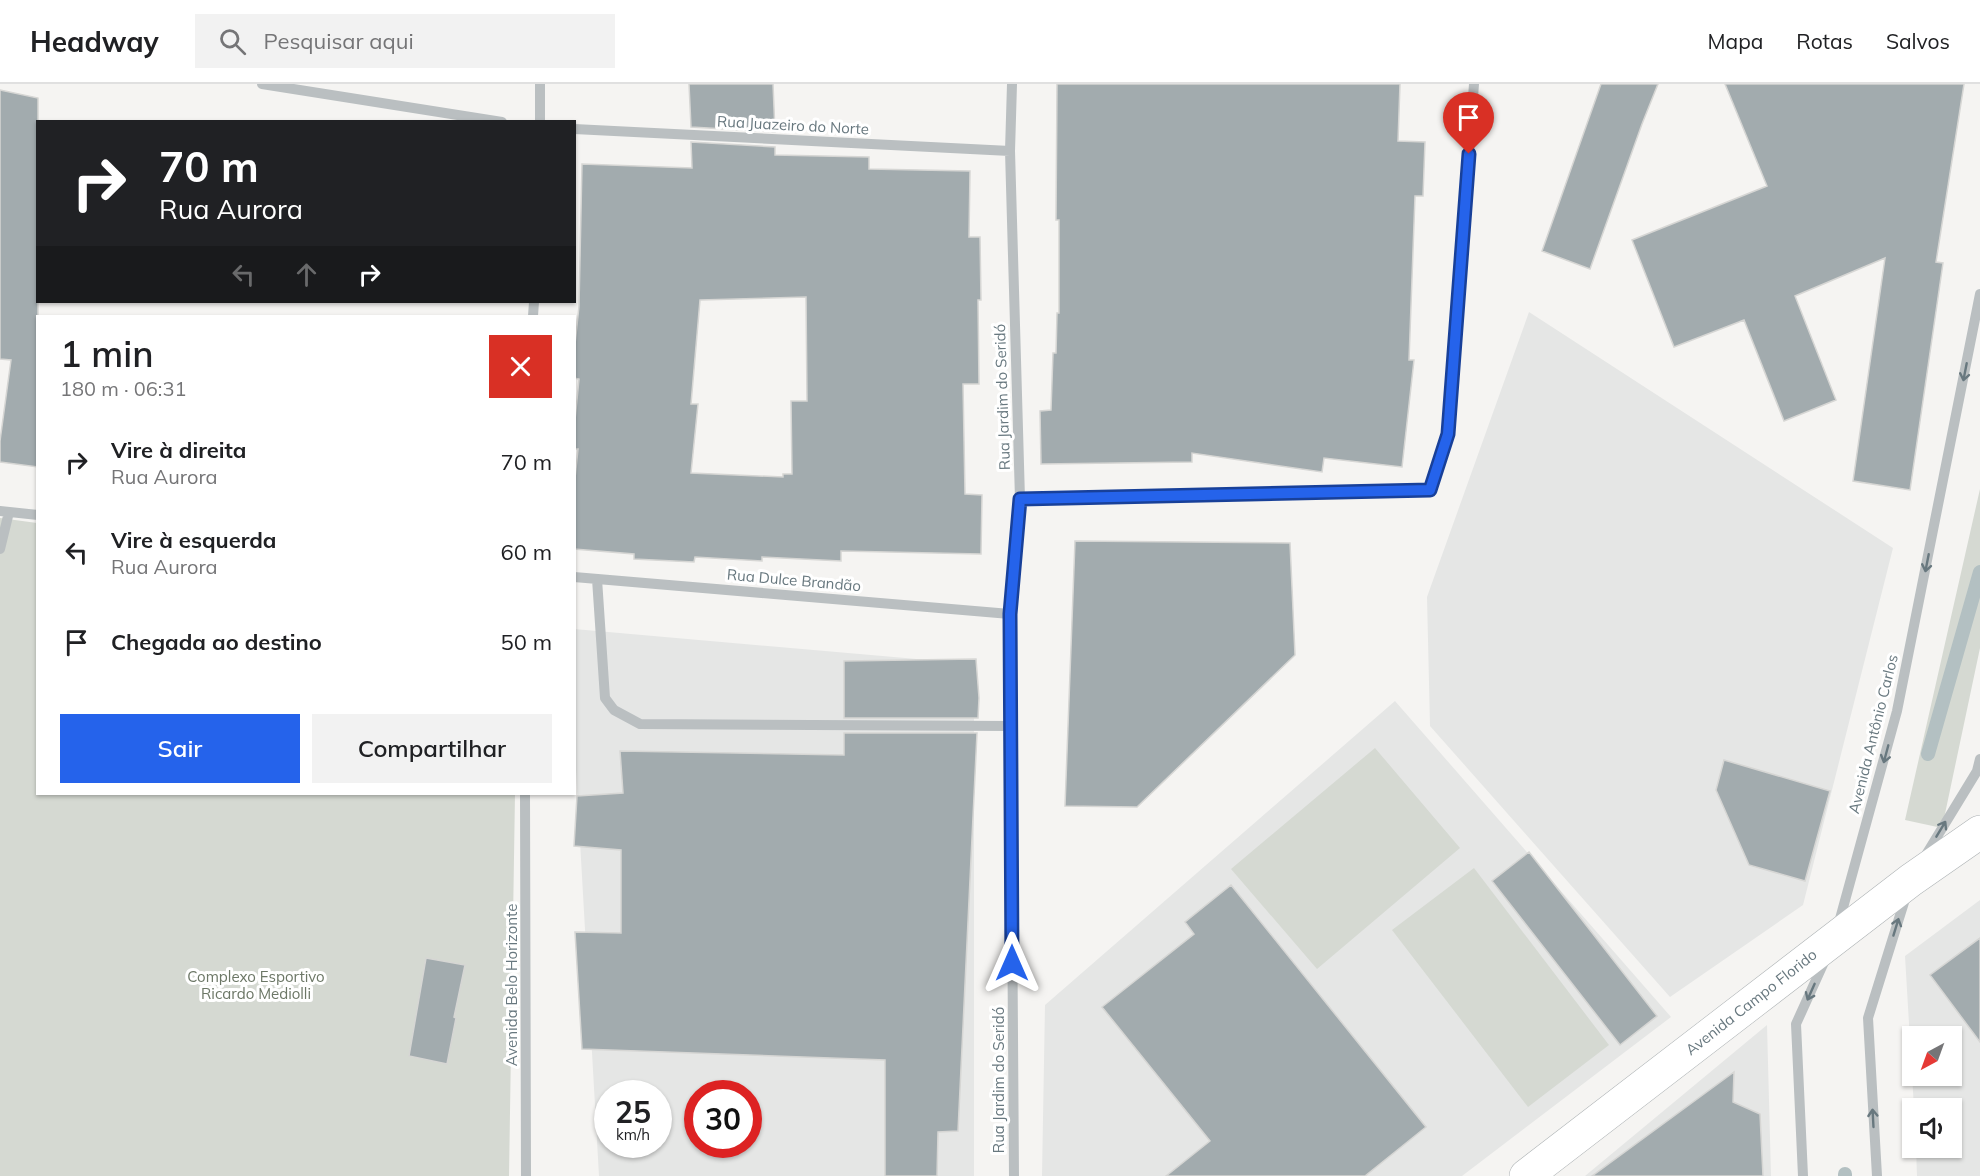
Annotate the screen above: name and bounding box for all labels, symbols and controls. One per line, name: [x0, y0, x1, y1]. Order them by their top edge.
search box: [195, 14, 615, 68]
text: Headway: [30, 24, 159, 59]
icon: search: [216, 25, 249, 58]
text: Pesquisar aqui: [264, 27, 414, 55]
text: Mapa: [1708, 28, 1763, 54]
text: Rotas: [1796, 28, 1853, 54]
text: Salvos: [1886, 28, 1950, 54]
pin: [1443, 92, 1494, 154]
icon: arrive: [1452, 101, 1485, 134]
street label: Rua Juazeiro do Norte: [717, 112, 869, 138]
text: 70 m: [159, 140, 259, 193]
icon: right: [60, 144, 138, 222]
text: Rua Aurora: [159, 192, 303, 226]
icon: left: [227, 258, 260, 291]
icon: ahead: [290, 258, 323, 291]
icon: right: [353, 258, 386, 291]
street label: Rua Jardim do Seridó: [990, 323, 1014, 471]
text: 1 min: [60, 331, 154, 376]
button: close: [489, 335, 552, 398]
one-way arrow: [1959, 362, 1970, 382]
text: 180 m · 06:31: [60, 376, 186, 401]
text: Vire à direita: [111, 436, 246, 464]
icon: right: [60, 446, 93, 479]
text: 70 m: [501, 448, 552, 476]
text: Rua Aurora: [111, 464, 218, 489]
text: Vire à esquerda: [111, 526, 276, 554]
icon: left: [60, 536, 93, 569]
text: 60 m: [501, 538, 552, 566]
one-way arrow: [1921, 553, 1932, 573]
text: Rua Aurora: [111, 554, 218, 579]
street label: Rua Dulce Brandão: [726, 565, 862, 595]
icon: arrive: [60, 626, 93, 659]
text: Chegada ao destino: [111, 628, 322, 656]
text: 50 m: [501, 628, 552, 656]
street label: Avenida Antônio Carlos: [1844, 652, 1902, 816]
button: Sair: [60, 714, 300, 783]
button: Compartilhar: [312, 714, 552, 783]
one-way arrow: [1879, 744, 1891, 763]
one-way arrow: [1936, 821, 1948, 838]
street label: Avenida Belo Horizonte: [502, 904, 521, 1066]
one-way arrow: [1891, 918, 1902, 937]
position arrow: [980, 931, 1044, 995]
street label: Avenida Campo Florido: [1681, 945, 1821, 1059]
park label: Complexo Esportivo Ricardo Mediolli: [187, 967, 325, 1003]
one-way arrow: [1804, 982, 1816, 1000]
street label: Rua Jardim do Seridó: [989, 1007, 1008, 1153]
north arrow: [1902, 1026, 1962, 1086]
map controls: [1902, 1026, 1962, 1158]
speed limit sign: 30: [684, 1080, 762, 1158]
text: 25: [615, 1093, 651, 1131]
button: sound: [1902, 1098, 1962, 1158]
one-way arrow: [1868, 1108, 1879, 1128]
text: km/h: [616, 1125, 650, 1144]

